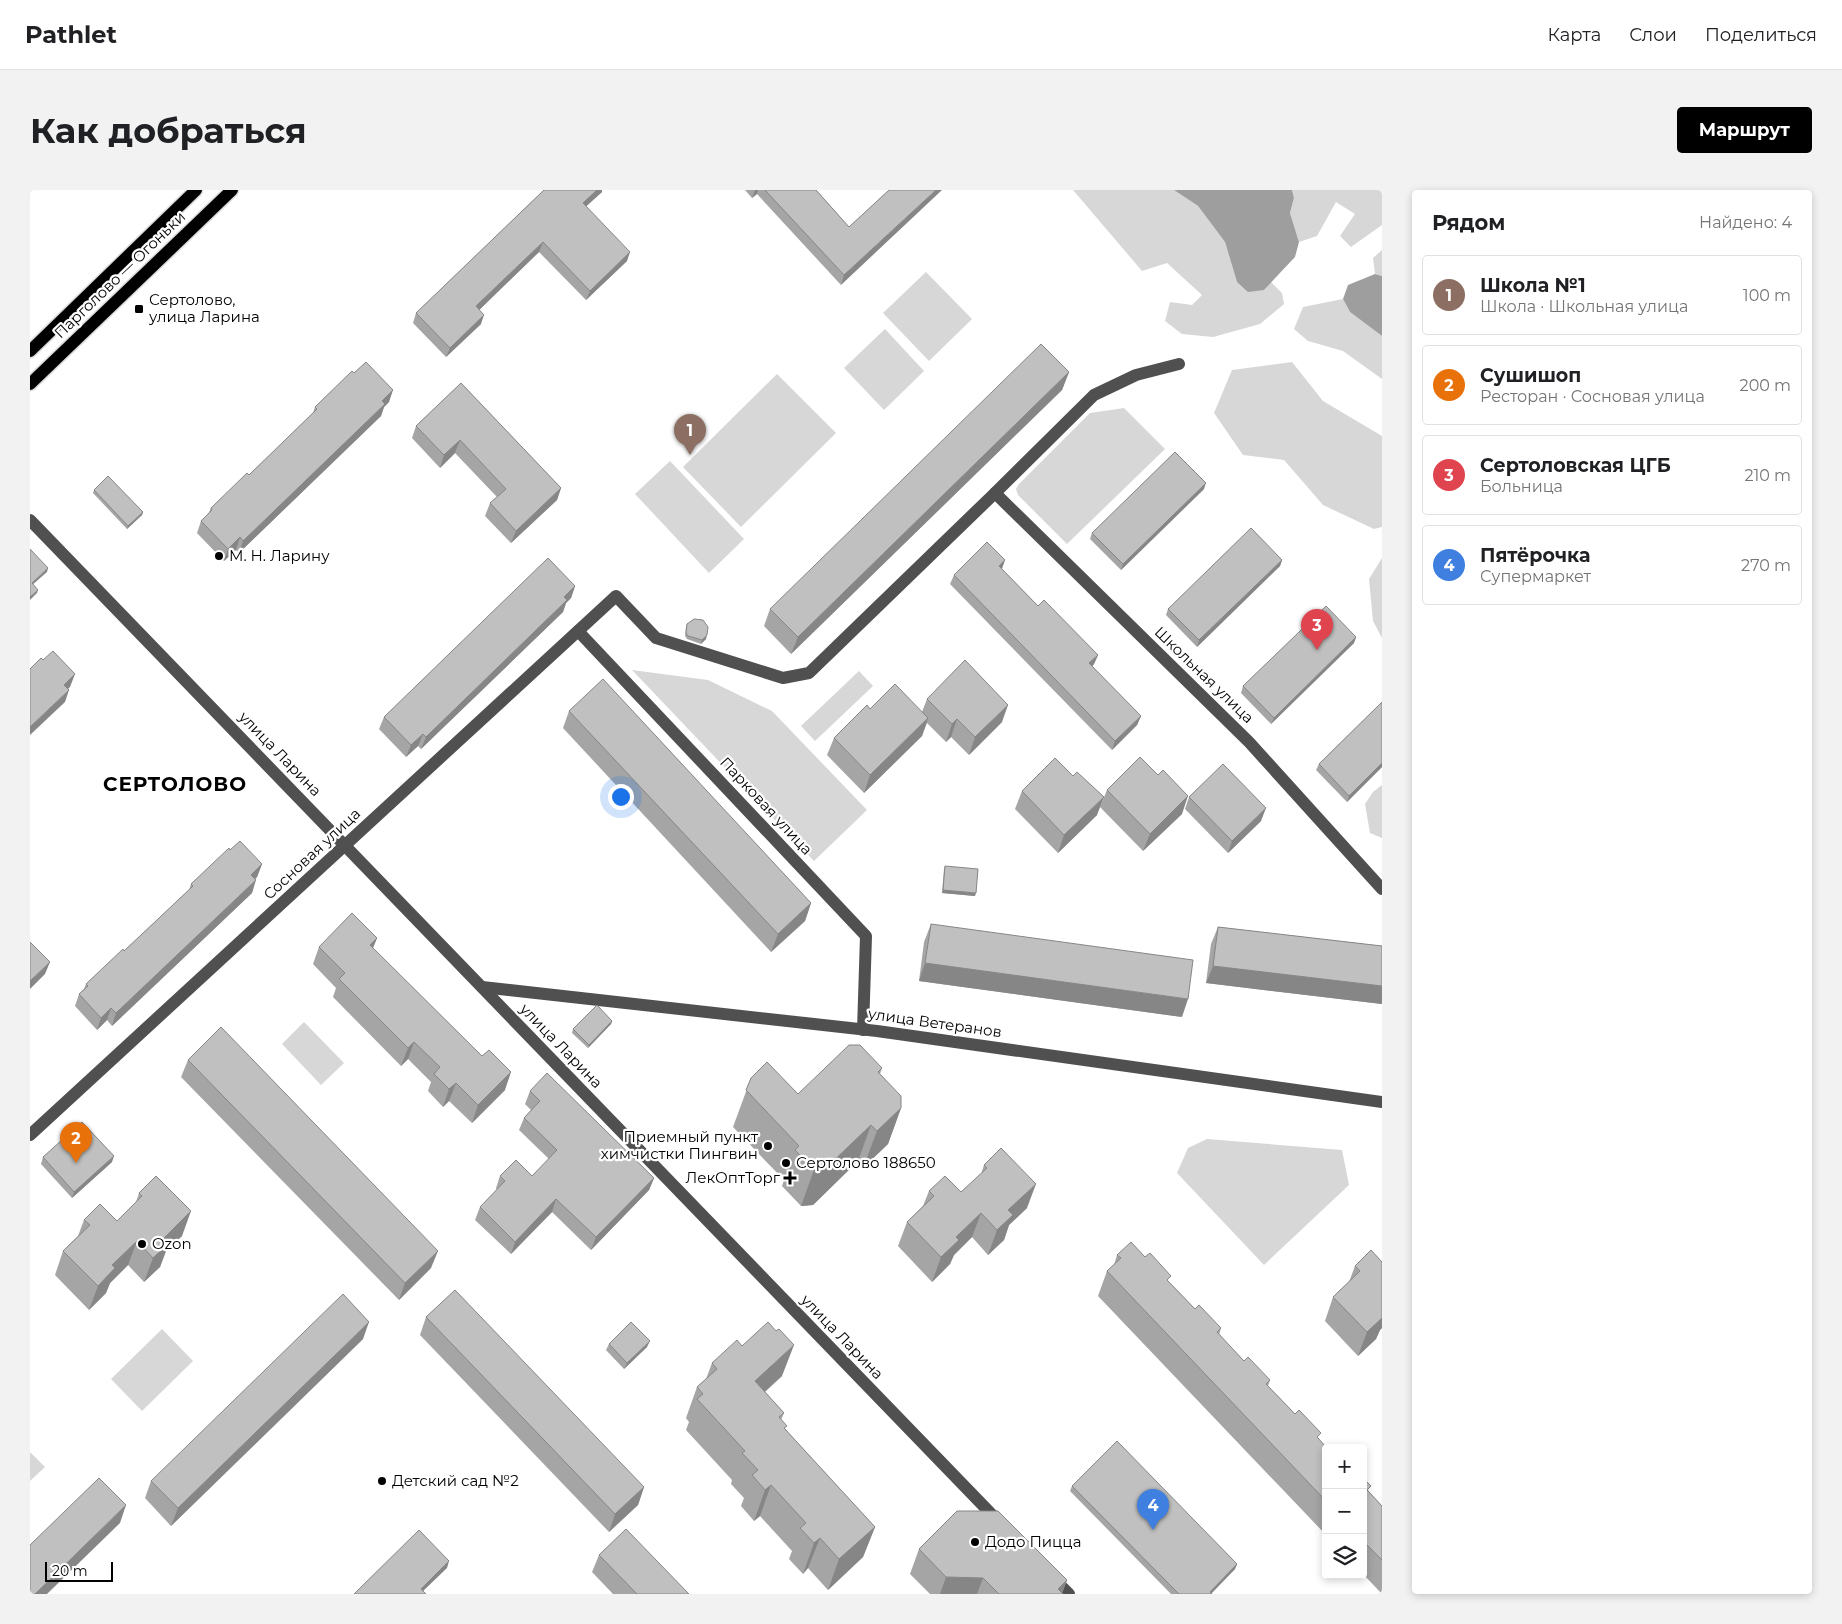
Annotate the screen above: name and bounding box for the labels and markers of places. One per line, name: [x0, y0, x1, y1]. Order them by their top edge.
place label: Сертолово, улица Ларина: [148, 290, 260, 326]
marker: Сертолово, улица Ларина: [133, 303, 145, 315]
pin: 1: [674, 414, 706, 455]
place label: М. Н. Ларину: [229, 546, 330, 565]
marker: М. Н. Ларину: [213, 550, 225, 562]
pin: 3: [1301, 609, 1333, 650]
pin: 2: [60, 1122, 92, 1163]
place label: Приемный пункт химчистки Пингвин: [601, 1127, 759, 1163]
marker: Приемный пункт химчистки Пингвин: [762, 1140, 774, 1152]
place label: Сертолово 188650: [796, 1153, 936, 1172]
marker: Сертолово 188650: [780, 1157, 792, 1169]
place label: ЛекОптТорг: [685, 1168, 781, 1187]
marker: ЛекОптТорг: [784, 1172, 796, 1184]
place label: Ozon: [152, 1234, 192, 1253]
marker: Ozon: [136, 1238, 148, 1250]
place label: Детский сад №2: [392, 1471, 519, 1490]
marker: Детский сад №2: [376, 1475, 388, 1487]
pin: 4: [1137, 1489, 1169, 1530]
place label: Додо Пицца: [985, 1532, 1081, 1551]
marker: Додо Пицца: [969, 1536, 981, 1548]

